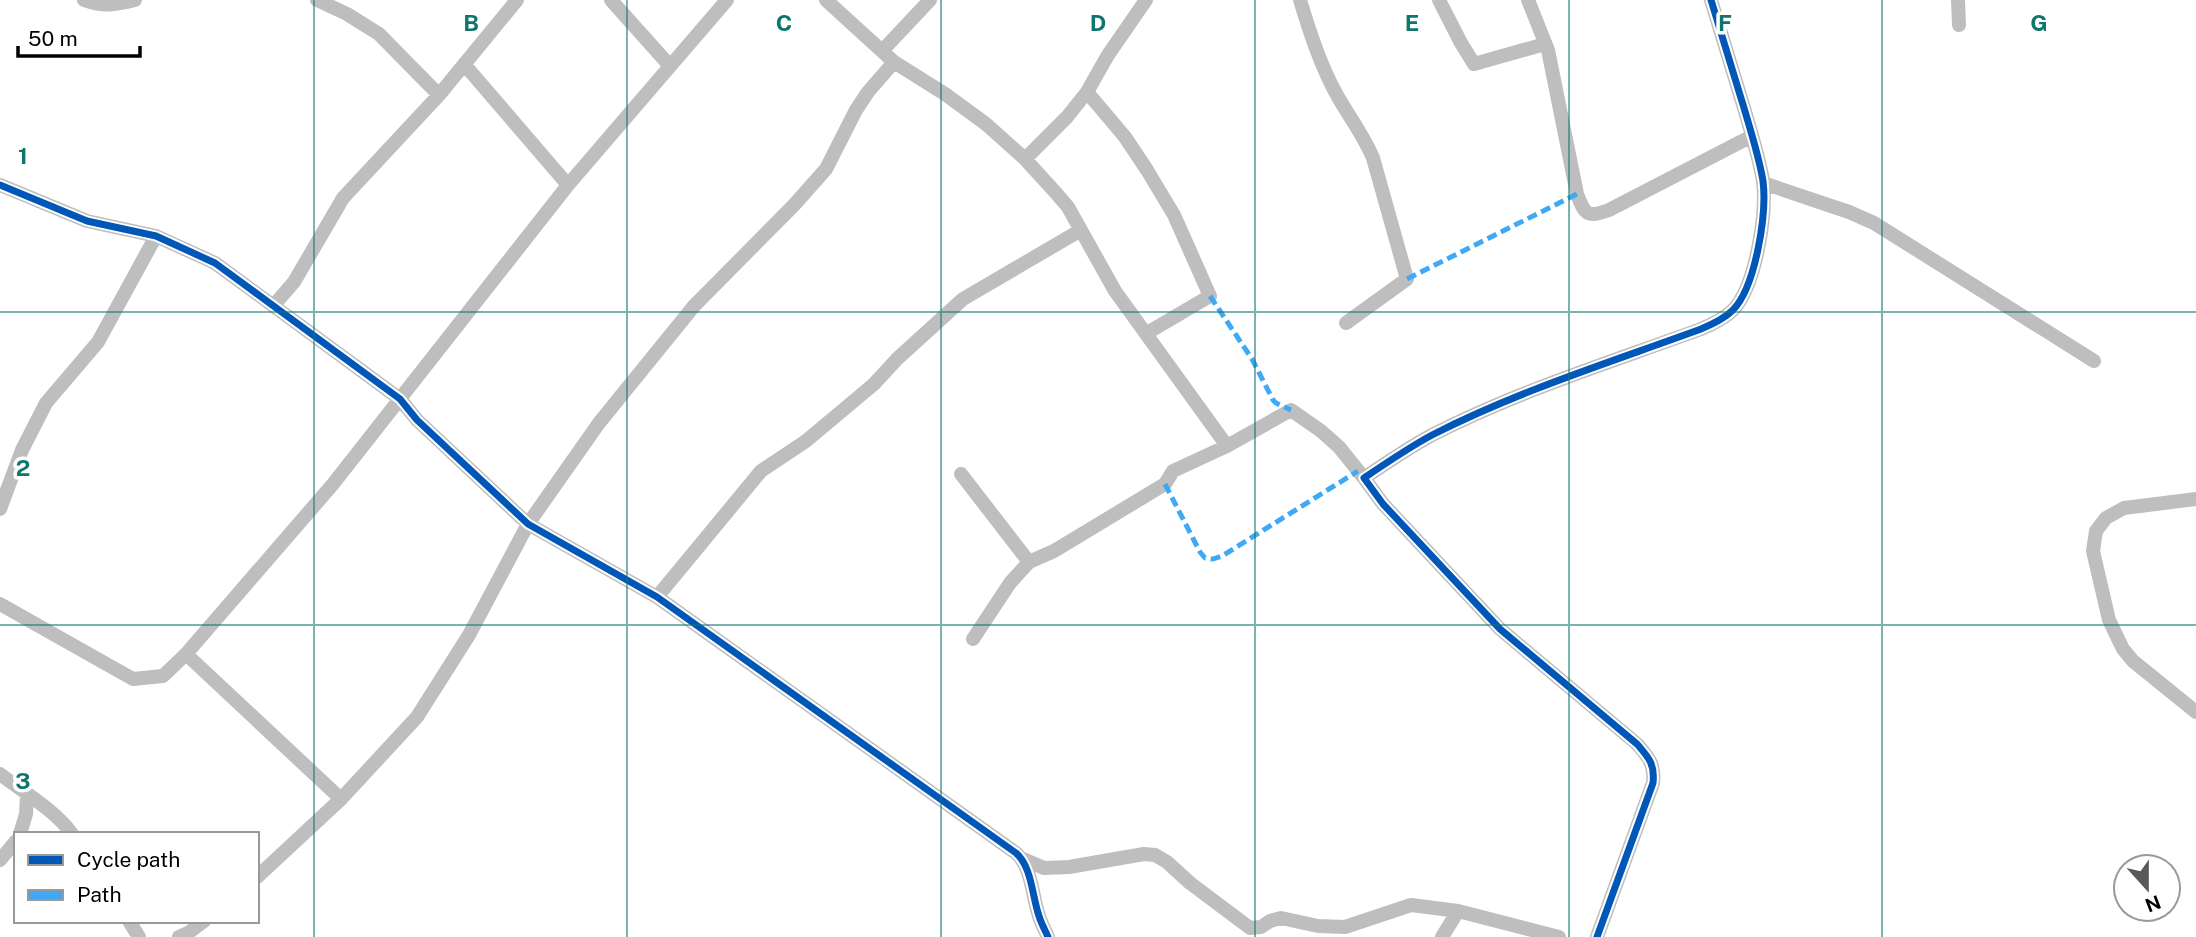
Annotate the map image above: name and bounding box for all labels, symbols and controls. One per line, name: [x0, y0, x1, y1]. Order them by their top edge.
text: B: [463, 9, 479, 36]
text: C: [776, 9, 792, 36]
text: D: [1090, 9, 1106, 36]
text: E: [1405, 9, 1419, 36]
text: F: [1718, 9, 1732, 36]
text: G: [2030, 9, 2048, 36]
scale bar: [18, 14, 140, 58]
text: 50 m: [28, 26, 78, 51]
text: 1: [18, 142, 28, 169]
text: 2: [16, 454, 30, 481]
text: 3: [15, 767, 31, 794]
legend: [14, 832, 259, 923]
text: Cycle path: [77, 847, 180, 872]
north arrow: [2112, 853, 2182, 923]
text: Path: [77, 882, 122, 907]
text: N: [2142, 891, 2164, 917]

